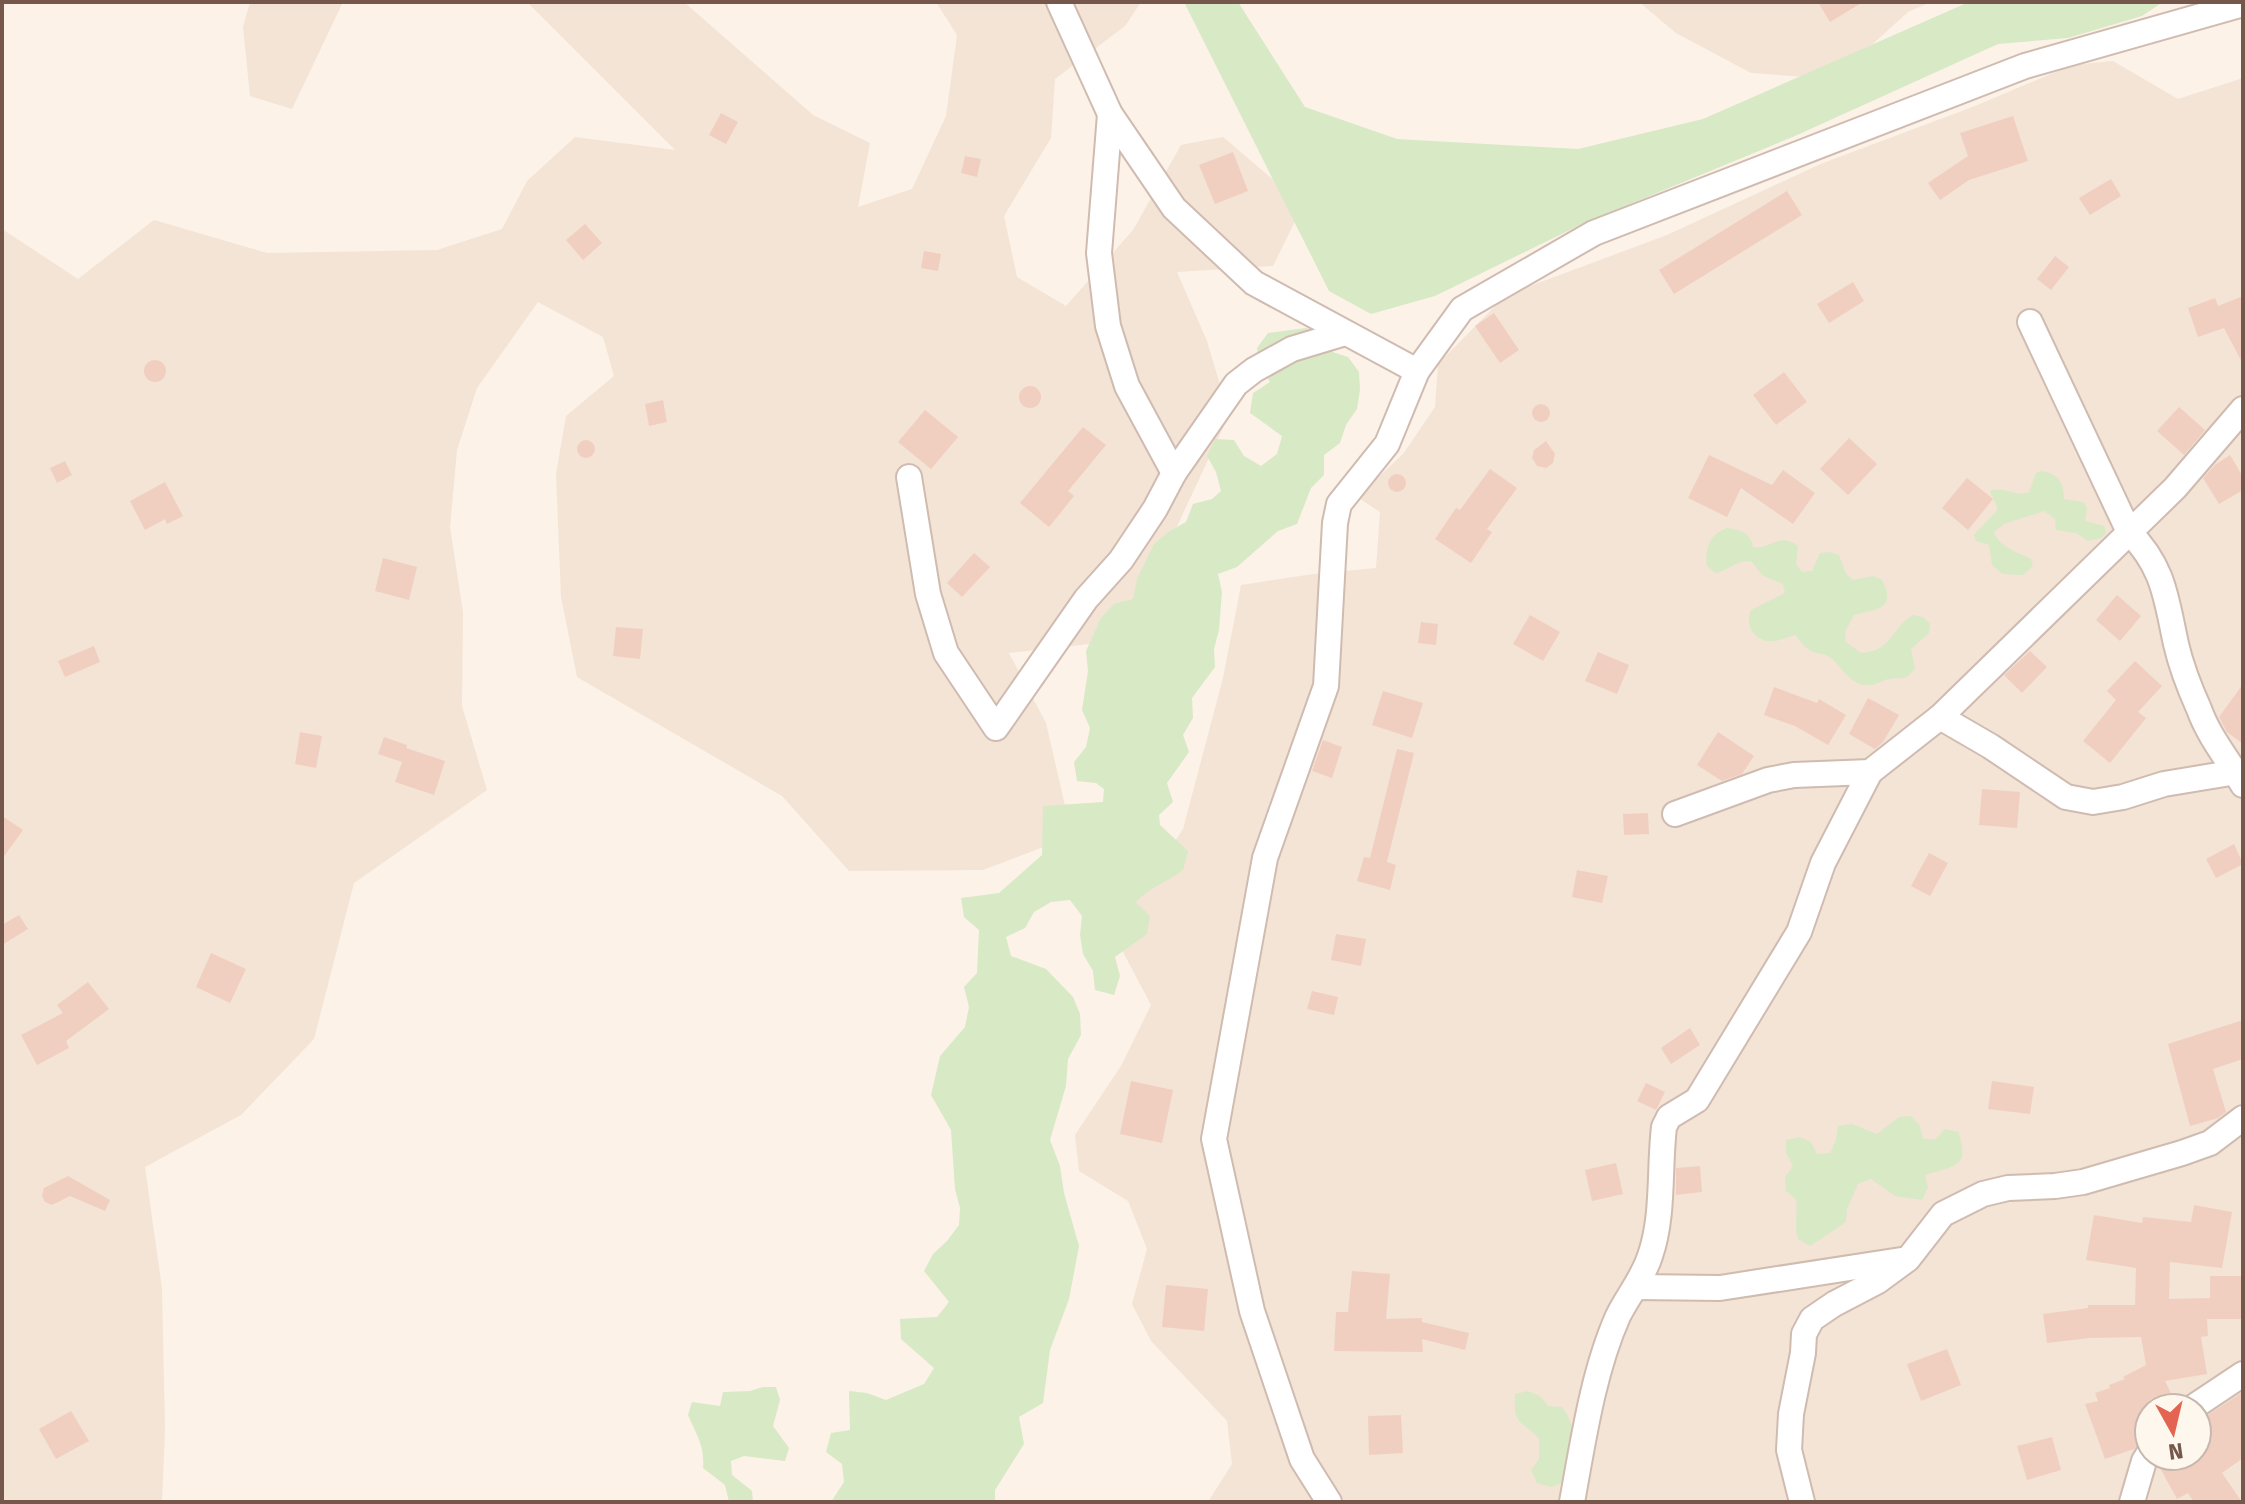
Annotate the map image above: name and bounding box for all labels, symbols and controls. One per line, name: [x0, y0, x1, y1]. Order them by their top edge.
north arrow: [2133, 1392, 2213, 1472]
text: N: [2167, 1437, 2185, 1466]

